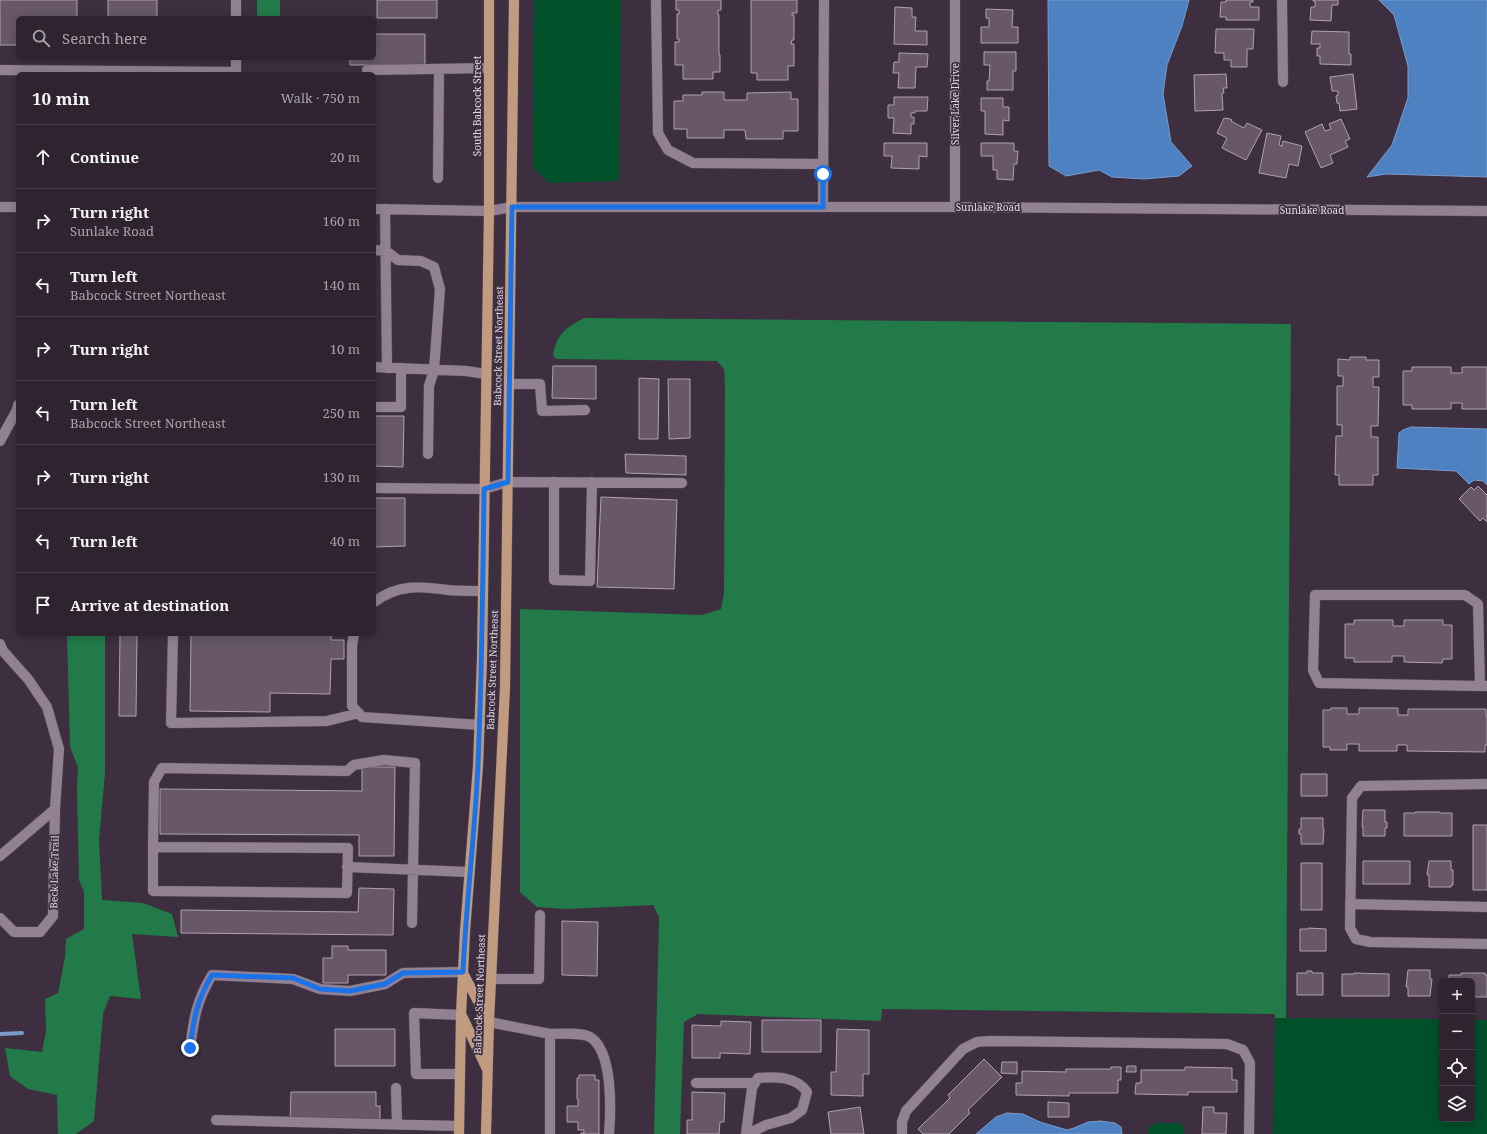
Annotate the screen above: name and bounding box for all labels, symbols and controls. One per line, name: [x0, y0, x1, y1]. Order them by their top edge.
search box: [16, 16, 376, 60]
icon: search: [30, 27, 52, 49]
text: Search here: [62, 28, 147, 48]
street label: South Babcock Street: [470, 55, 484, 156]
street label: Silver Lake Drive: [948, 63, 962, 145]
text: 10 min: [32, 87, 90, 110]
text: Walk · 750 m: [281, 89, 360, 107]
icon: ahead: [32, 146, 54, 168]
text: Continue: [70, 147, 139, 167]
text: 20 m: [330, 148, 360, 166]
route start: [814, 165, 832, 183]
street label: Sunlake Road: [956, 200, 1020, 214]
text: Turn right: [70, 202, 149, 222]
street label: Sunlake Road: [1280, 203, 1344, 217]
icon: right: [32, 210, 54, 232]
text: 160 m: [323, 212, 360, 230]
text: Sunlake Road: [70, 222, 154, 240]
text: Turn left: [70, 266, 138, 286]
icon: left: [32, 274, 54, 296]
text: 140 m: [323, 276, 360, 294]
street label: Babcock Street Northeast: [490, 285, 506, 406]
text: Babcock Street Northeast: [70, 286, 226, 304]
icon: right: [32, 338, 54, 360]
text: Turn right: [70, 339, 149, 359]
text: 10 m: [330, 340, 360, 358]
text: Turn left: [70, 394, 138, 414]
icon: left: [32, 402, 54, 424]
text: 250 m: [323, 404, 360, 422]
text: Babcock Street Northeast: [70, 414, 226, 432]
icon: right: [32, 466, 54, 488]
text: Turn right: [70, 467, 149, 487]
text: 130 m: [323, 468, 360, 486]
icon: left: [32, 530, 54, 552]
text: Turn left: [70, 531, 138, 551]
text: 40 m: [330, 532, 360, 550]
icon: arrive: [32, 594, 54, 616]
text: Arrive at destination: [70, 595, 229, 615]
street label: Babcock Street Northeast: [483, 609, 501, 730]
street label: Beck Lake Trail: [46, 835, 62, 909]
street label: Babcock Street Northeast: [470, 933, 488, 1054]
map controls: [1439, 978, 1475, 1122]
button: +: [1439, 978, 1475, 1014]
button: −: [1439, 1014, 1475, 1050]
route end: [181, 1039, 199, 1057]
button: locate: [1439, 1050, 1475, 1086]
button: layers: [1439, 1086, 1475, 1122]

